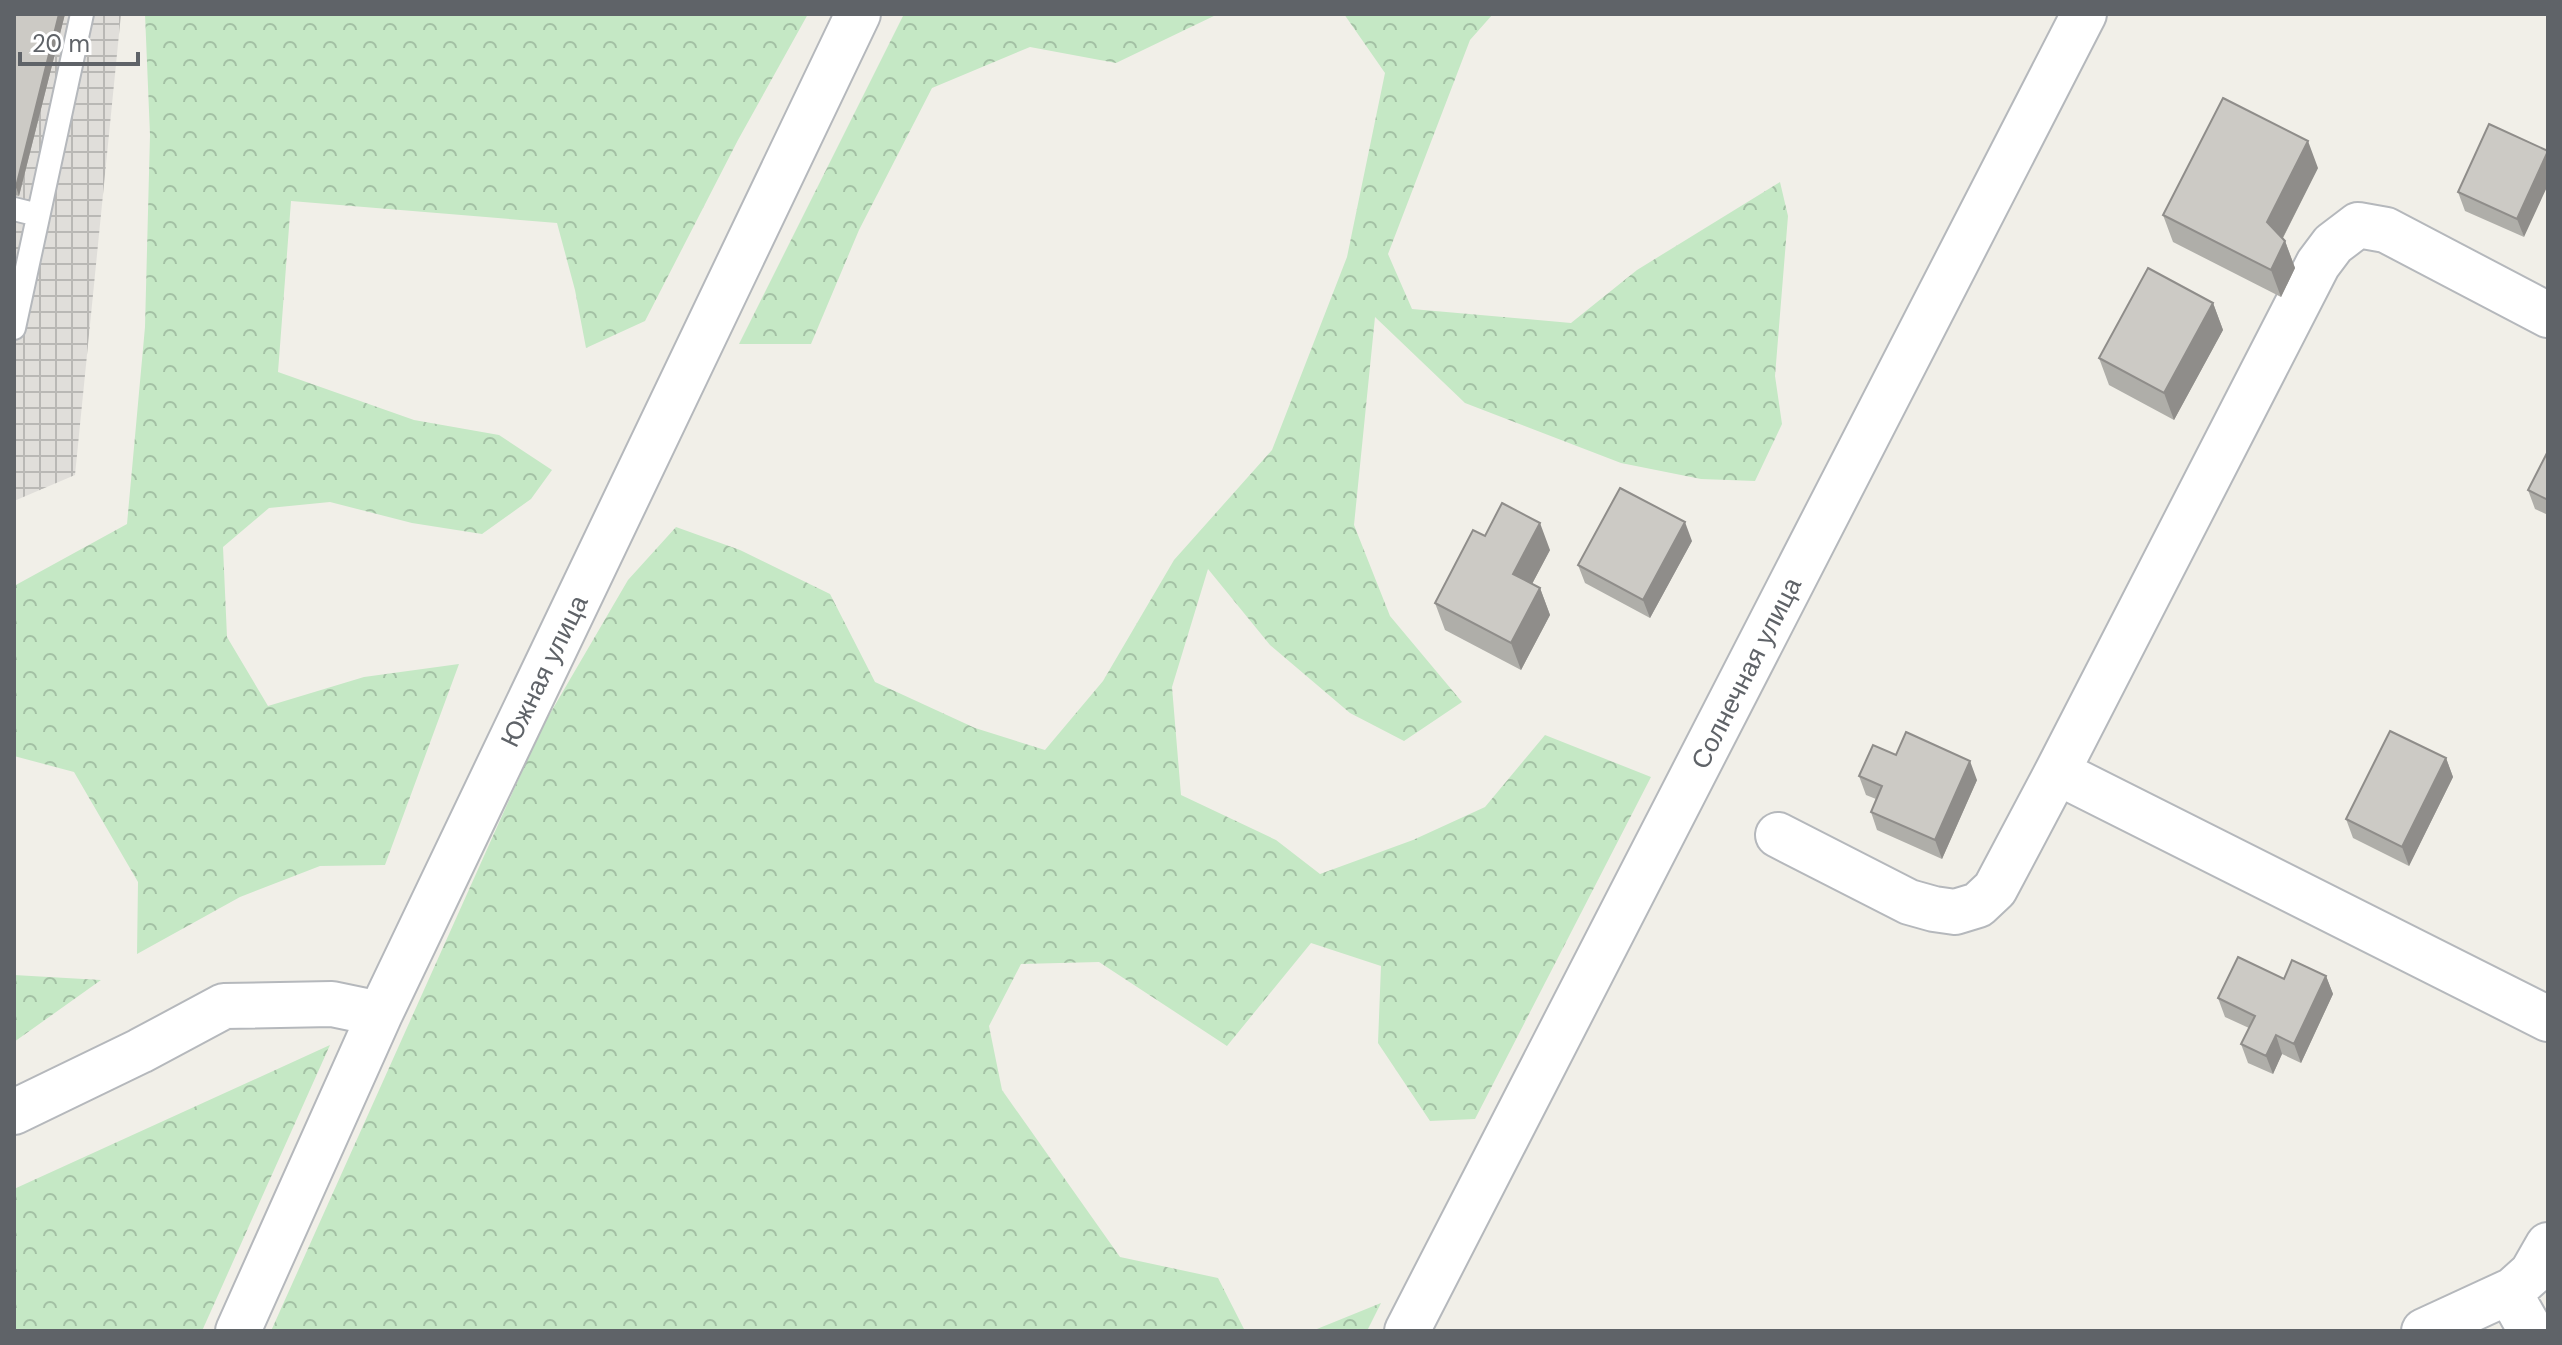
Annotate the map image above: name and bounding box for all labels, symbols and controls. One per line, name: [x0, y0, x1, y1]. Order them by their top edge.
scale bar: [20, 16, 138, 66]
text: 20 m: [32, 28, 90, 59]
street label: Солнечная улица: [1683, 571, 1809, 775]
street label: Южная улица: [493, 589, 596, 753]

